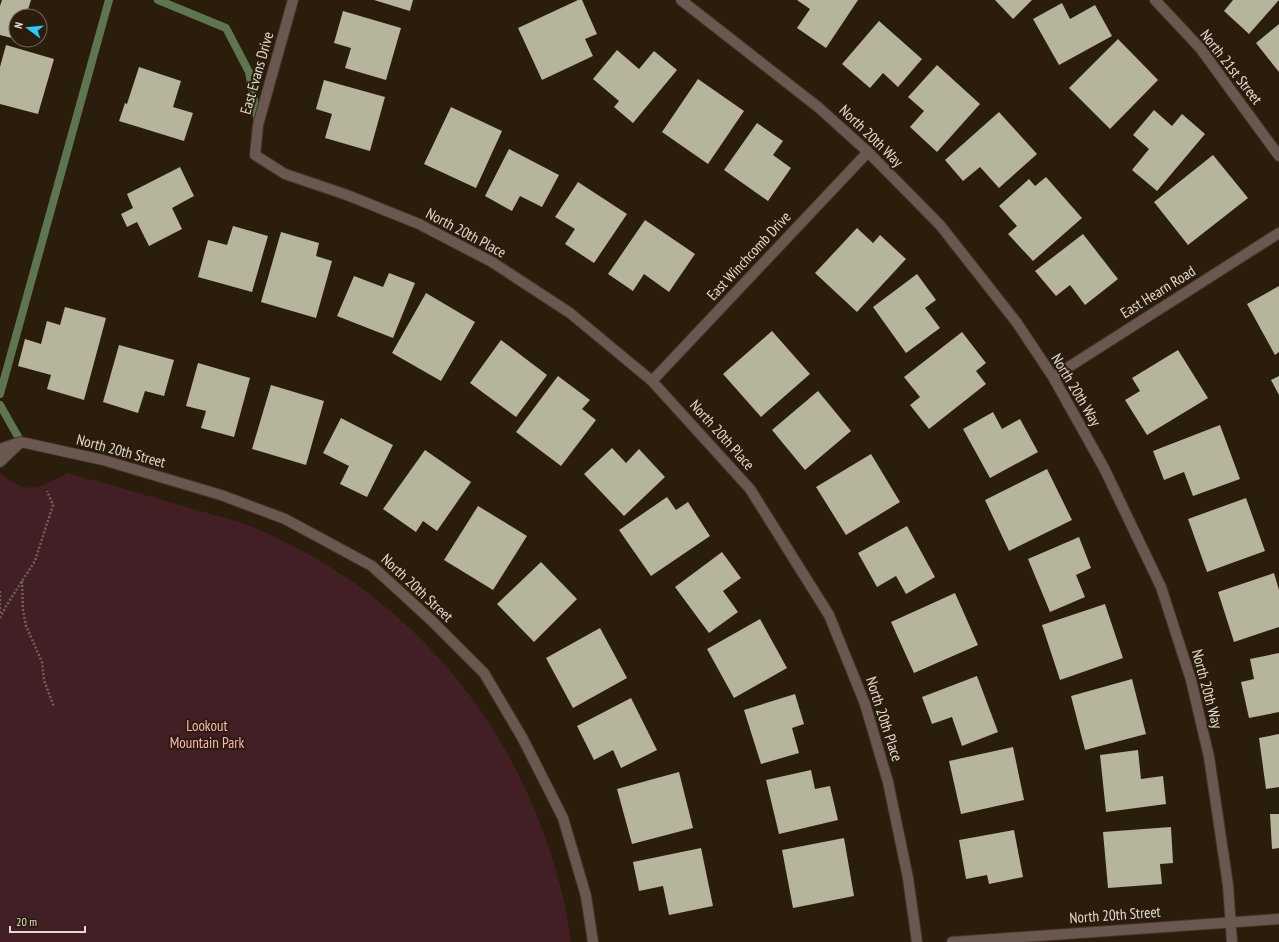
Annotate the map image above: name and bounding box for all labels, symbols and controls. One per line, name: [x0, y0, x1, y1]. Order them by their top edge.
north arrow: [8, 8, 48, 48]
text: N: [11, 20, 26, 30]
street label: North 21st Street: [1196, 25, 1267, 108]
street label: East Evans Drive: [236, 29, 277, 116]
street label: North 20th Way: [836, 101, 907, 171]
street label: North 20th Place: [423, 204, 509, 262]
street label: East Winchcomb Drive: [703, 207, 795, 304]
street label: East Hearn Road: [1117, 261, 1199, 322]
street label: North 20th Way: [1047, 350, 1106, 430]
street label: North 20th Place: [686, 396, 759, 474]
street label: North 20th Street: [75, 430, 168, 472]
street label: North 20th Street: [377, 550, 457, 626]
street label: North 20th Way: [1188, 647, 1227, 731]
street label: North 20th Place: [862, 674, 907, 764]
park label: Lookout Mountain Park: [170, 716, 244, 752]
street label: North 20th Street: [1069, 902, 1161, 927]
scale bar: [10, 908, 85, 934]
text: 20 m: [16, 914, 37, 929]

